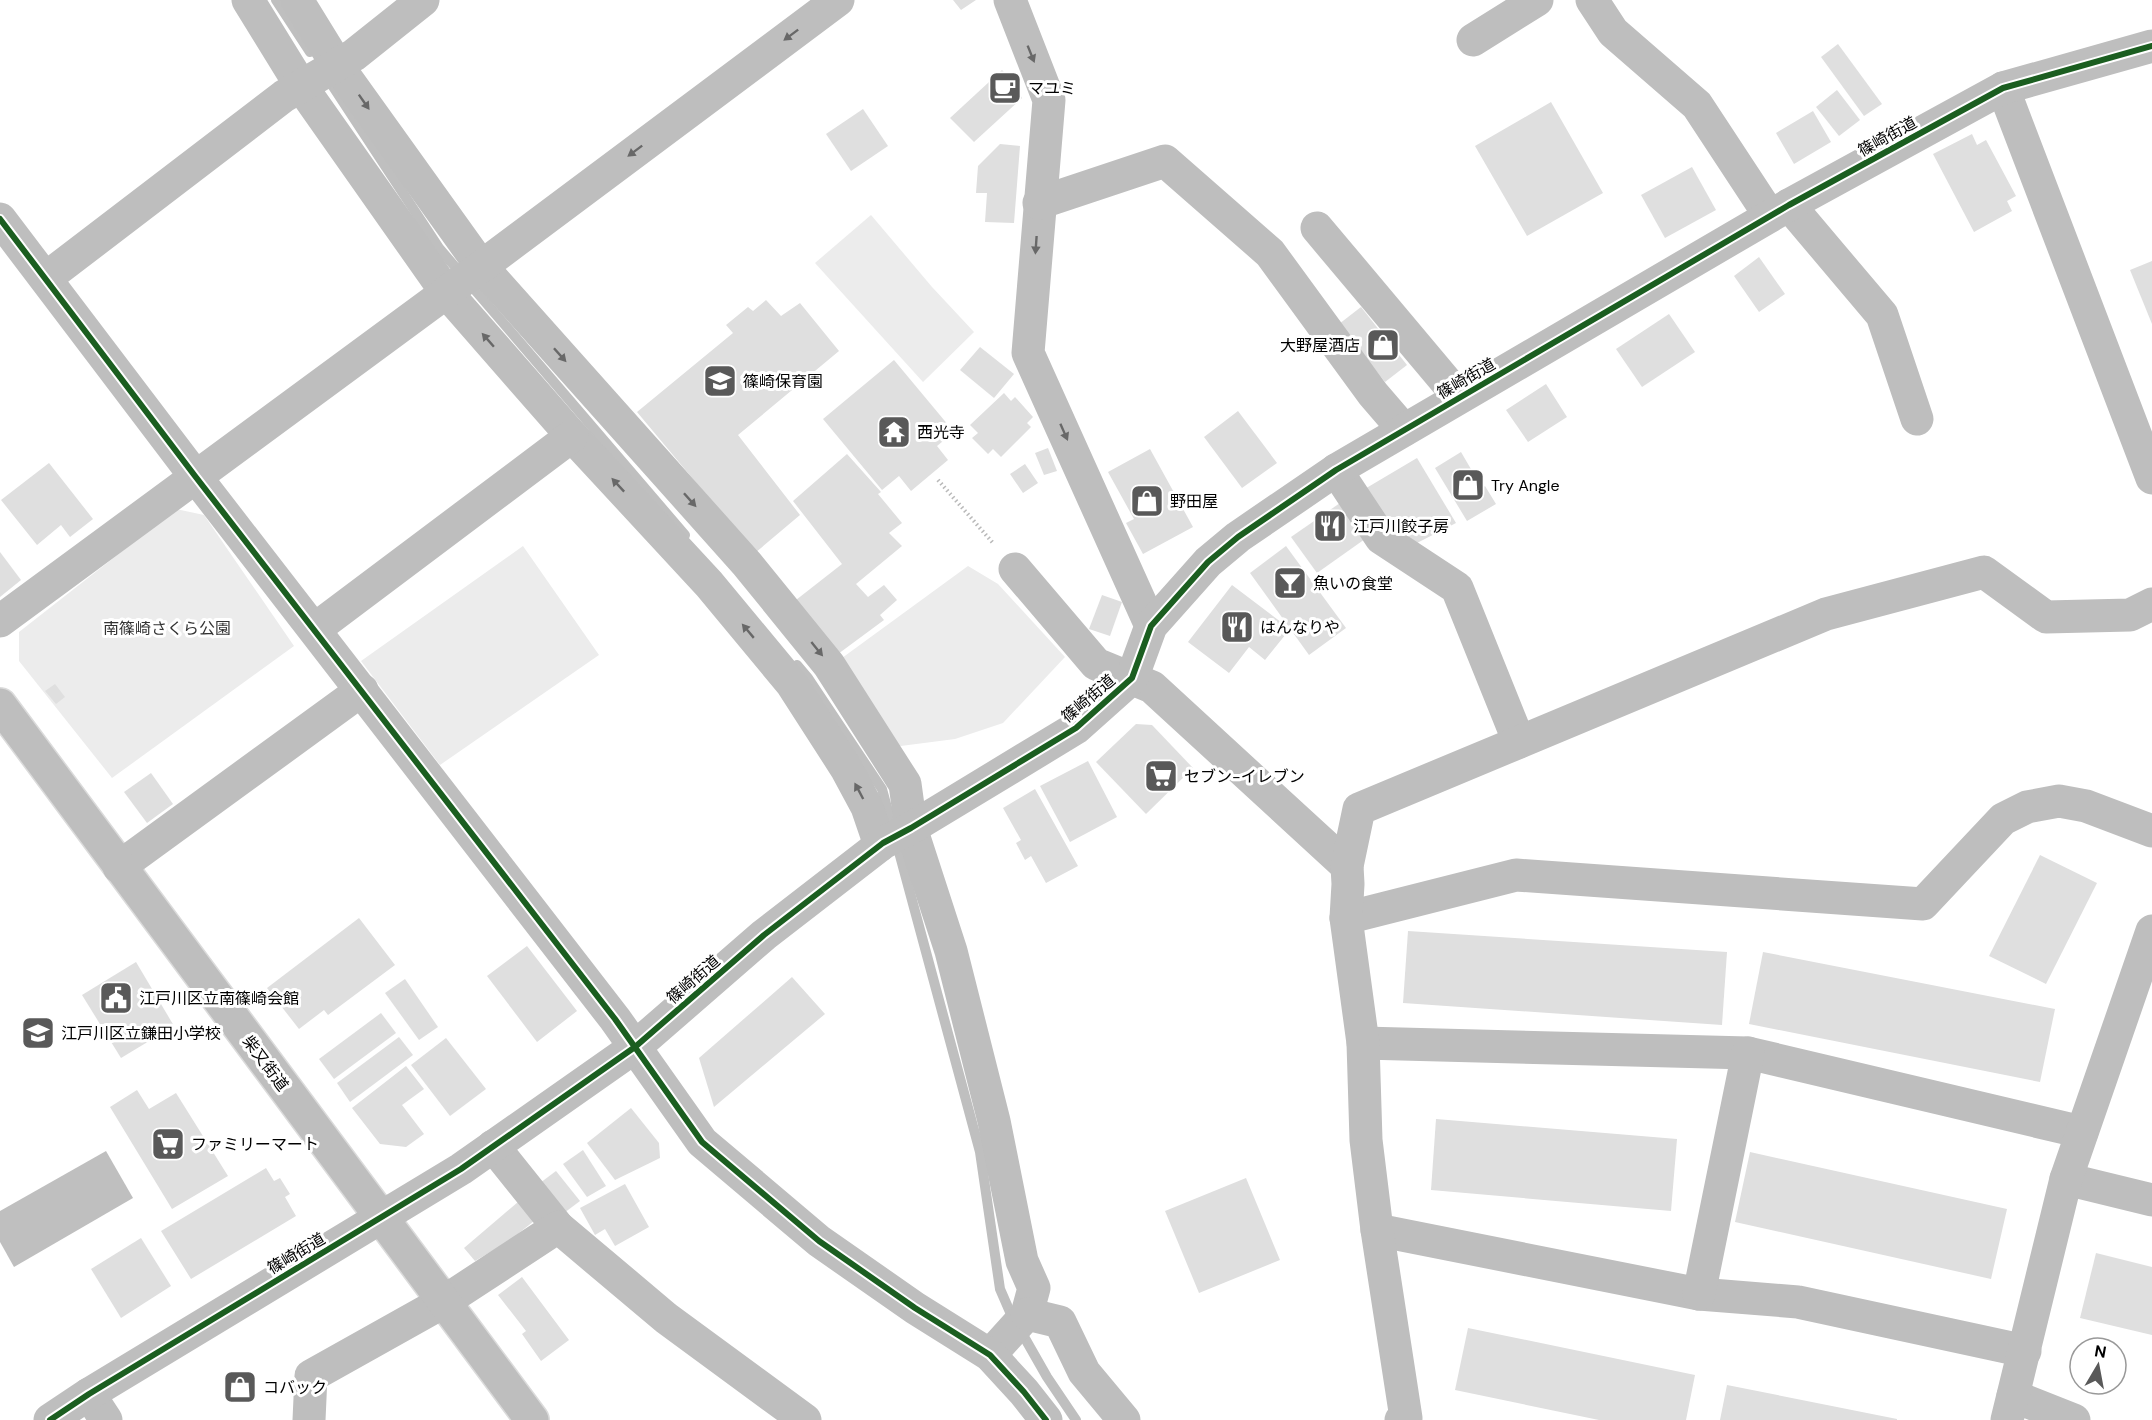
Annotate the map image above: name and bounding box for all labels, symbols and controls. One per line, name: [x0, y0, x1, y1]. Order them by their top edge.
one-way arrow: [783, 29, 799, 41]
one-way arrow: [1026, 46, 1036, 64]
cafe icon: マユミ: [987, 70, 1023, 106]
place label: マユミ: [1028, 78, 1076, 99]
one-way arrow: [358, 93, 370, 109]
street label: 篠崎街道: [1854, 112, 1920, 161]
one-way arrow: [627, 145, 642, 157]
one-way arrow: [1031, 236, 1041, 255]
shop icon: 大野屋酒店: [1365, 327, 1401, 363]
one-way arrow: [482, 333, 495, 348]
place label: 大野屋酒店: [1280, 335, 1360, 356]
one-way arrow: [553, 347, 566, 362]
street label: 篠崎街道: [1433, 353, 1499, 404]
school or university icon: 篠崎保育園: [702, 363, 738, 399]
place label: 篠崎保育園: [743, 371, 823, 392]
temple icon: 西光寺: [876, 414, 912, 450]
place label: 西光寺: [917, 422, 965, 443]
one-way arrow: [1059, 424, 1068, 441]
shop icon: Try Angle: [1450, 467, 1486, 503]
place label: Try Angle: [1491, 475, 1560, 496]
one-way arrow: [611, 478, 625, 493]
shop icon: 野田屋: [1129, 483, 1165, 519]
place label: 野田屋: [1170, 491, 1218, 512]
one-way arrow: [683, 492, 696, 507]
restaurant icon: 江戸川餃子房: [1312, 508, 1348, 544]
place label: 江戸川餃子房: [1353, 516, 1449, 537]
bar icon: 魚いの食堂: [1272, 565, 1308, 601]
place label: 魚いの食堂: [1313, 573, 1393, 594]
restaurant icon: はんなりや: [1219, 609, 1255, 645]
place label: はんなりや: [1260, 617, 1340, 638]
park label: 南篠崎さくら公園: [103, 618, 231, 639]
one-way arrow: [742, 623, 755, 639]
one-way arrow: [810, 641, 823, 657]
street label: 篠崎街道: [1057, 670, 1120, 727]
supermarket icon: セブン-イレブン: [1143, 758, 1179, 794]
place label: セブン-イレブン: [1184, 766, 1305, 787]
one-way arrow: [854, 782, 864, 799]
street label: 篠崎街道: [662, 950, 724, 1008]
public building icon: 江戸川区立南篠崎会館: [98, 980, 134, 1016]
place label: 江戸川区立南篠崎会館: [139, 988, 299, 1009]
school or university icon: 江戸川区立鎌田小学校: [20, 1015, 56, 1051]
place label: 江戸川区立鎌田小学校: [61, 1023, 221, 1044]
street label: 柴又街道: [238, 1031, 293, 1095]
supermarket icon: ファミリーマート: [150, 1126, 186, 1162]
place label: ファミリーマート: [191, 1134, 319, 1155]
street label: 篠崎街道: [263, 1228, 329, 1279]
north arrow: [2068, 1336, 2128, 1396]
text: N: [2093, 1340, 2108, 1363]
shop icon: コバック: [222, 1369, 258, 1405]
place label: コバック: [263, 1377, 327, 1398]

